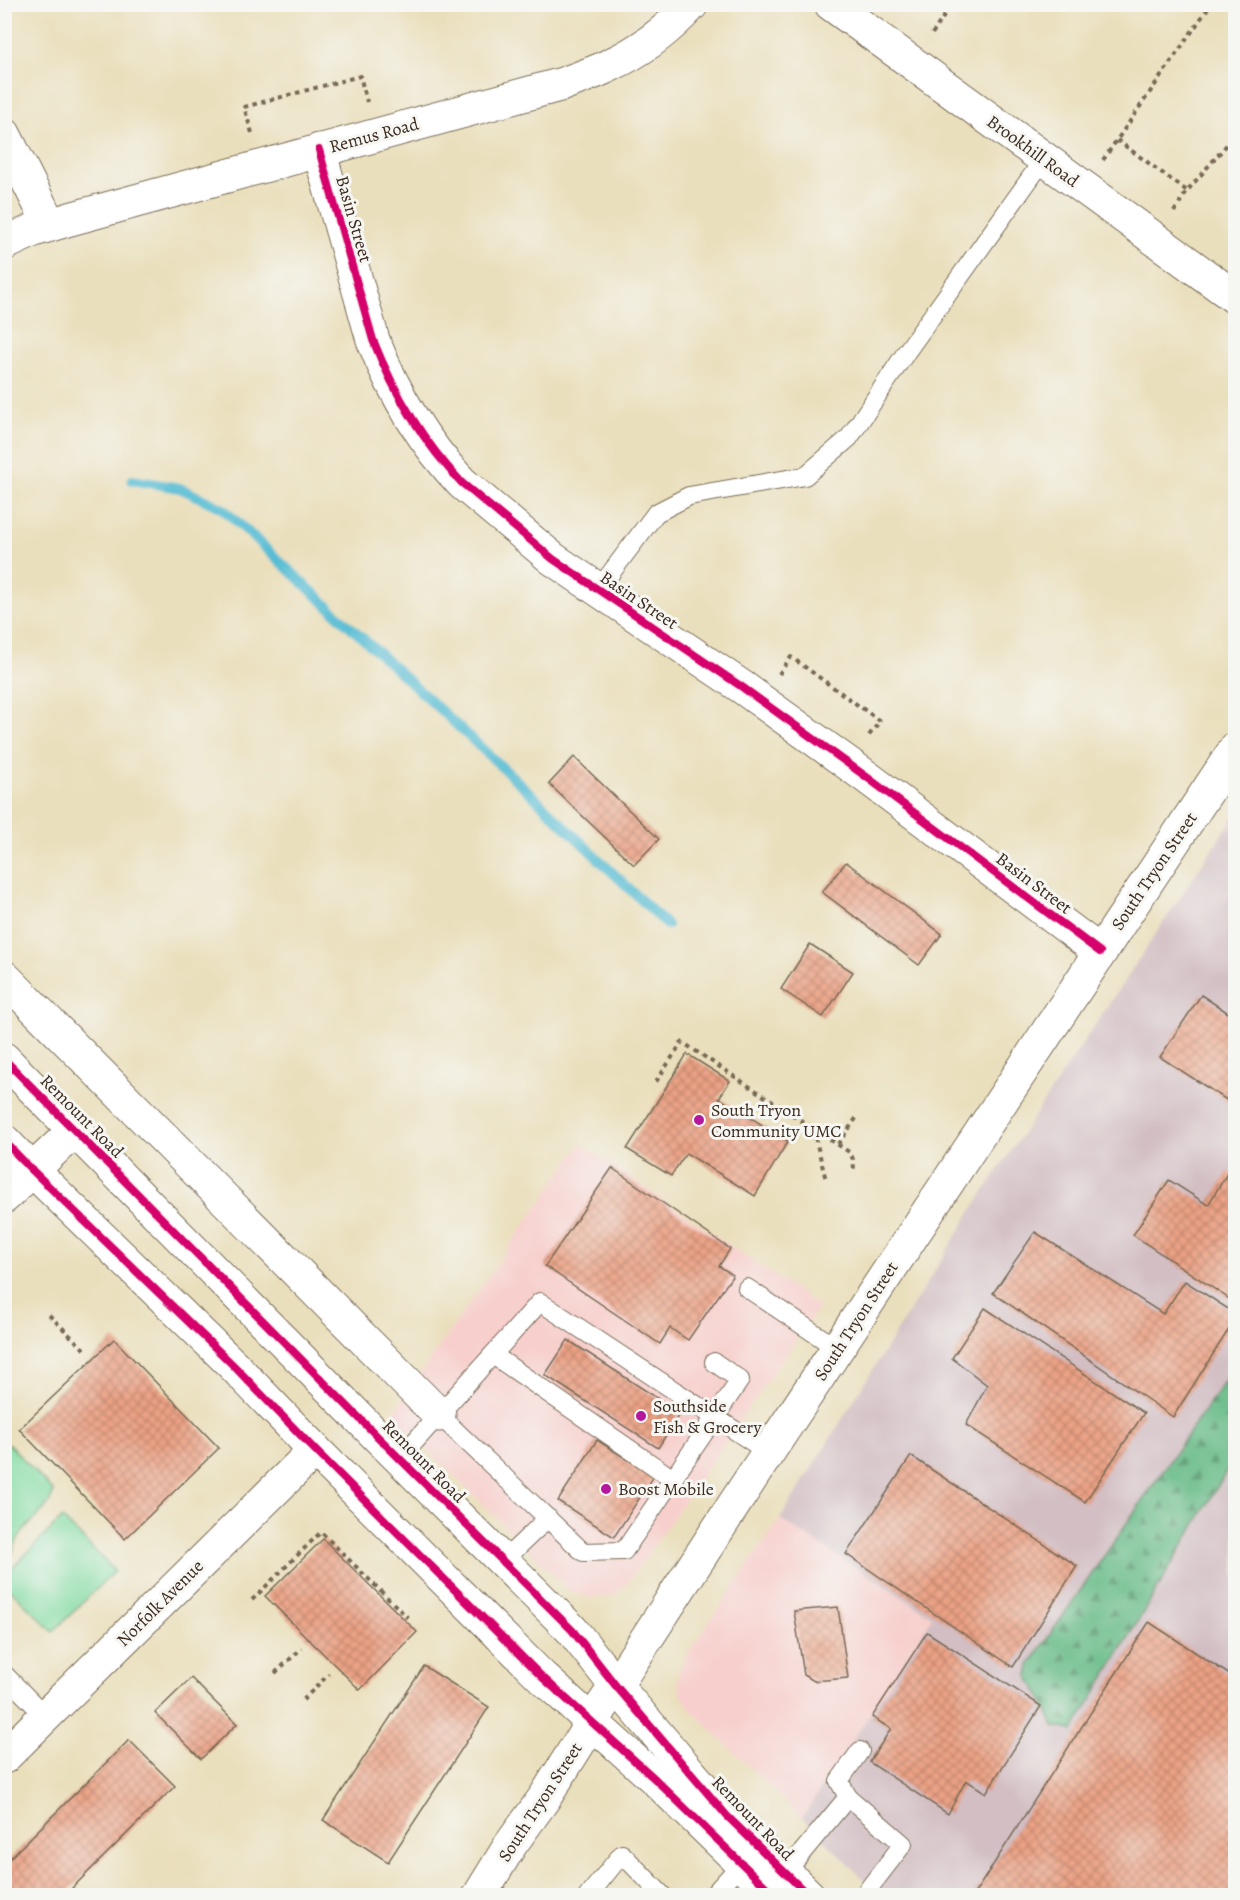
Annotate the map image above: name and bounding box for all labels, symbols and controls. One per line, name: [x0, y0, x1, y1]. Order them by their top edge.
street label: Brookhill Road: [982, 109, 1084, 193]
street label: Remus Road: [327, 111, 422, 158]
street label: Basin Street: [330, 173, 378, 265]
street label: Basin Street: [595, 565, 683, 635]
street label: South Tryon Street: [1106, 807, 1203, 935]
street label: Basin Street: [991, 847, 1077, 919]
street label: Remount Road: [35, 1069, 129, 1163]
place label: South Tryon Community UMC: [711, 1098, 842, 1143]
marker: South Tryon Community UMC: [692, 1113, 706, 1127]
street label: South Tryon Street: [808, 1257, 904, 1385]
place label: Southside Fish & Grocery: [653, 1394, 762, 1439]
marker: Southside Fish & Grocery: [634, 1409, 648, 1423]
street label: Remount Road: [377, 1414, 471, 1508]
place label: Boost Mobile: [618, 1477, 714, 1501]
marker: Boost Mobile: [599, 1482, 613, 1496]
street label: Norfolk Avenue: [111, 1554, 209, 1652]
street label: South Tryon Street: [492, 1738, 588, 1866]
street label: Remount Road: [706, 1770, 800, 1866]

